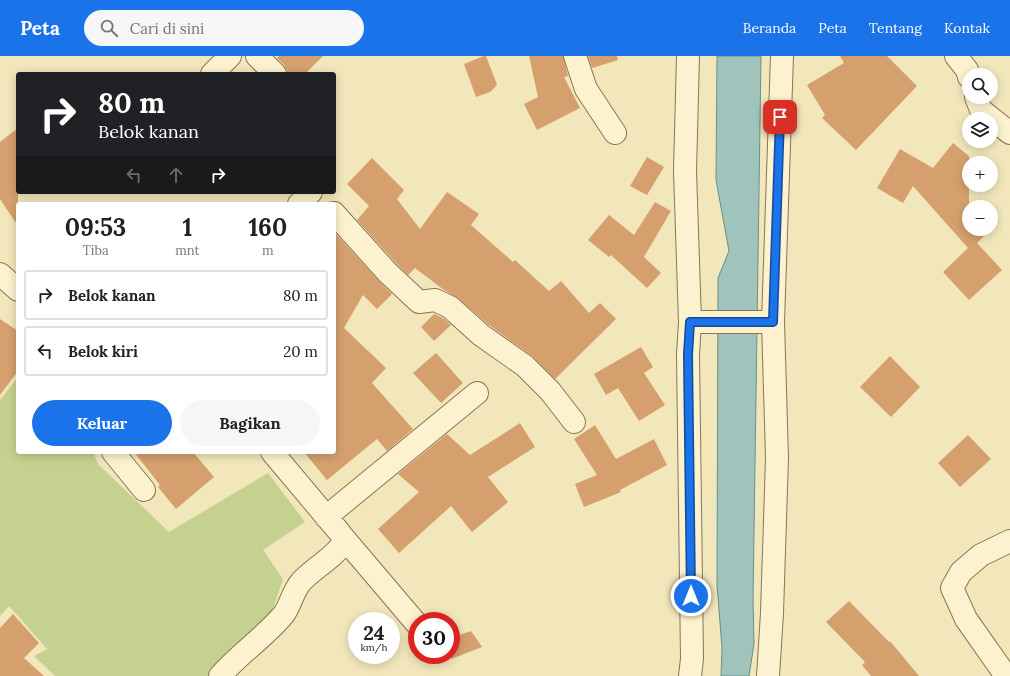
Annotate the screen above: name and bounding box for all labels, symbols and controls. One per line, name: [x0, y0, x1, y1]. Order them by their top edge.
search box: [84, 10, 364, 46]
text: Peta: [20, 16, 60, 40]
icon: search: [98, 17, 120, 39]
text: Cari di sini: [130, 19, 204, 38]
text: Beranda: [743, 19, 796, 37]
text: Peta: [818, 19, 847, 37]
text: Tentang: [869, 19, 922, 37]
text: Kontak: [944, 19, 990, 37]
map controls: [962, 68, 998, 236]
button: search: [962, 68, 998, 104]
text: 80 m: [98, 85, 165, 121]
icon: right: [32, 88, 84, 140]
pin: [763, 100, 797, 134]
icon: arrive: [769, 106, 791, 128]
button: layers: [962, 112, 998, 148]
text: Belok kanan: [98, 120, 199, 143]
button: +: [962, 156, 998, 192]
icon: left: [123, 164, 145, 186]
icon: ahead: [165, 164, 187, 186]
icon: right: [207, 164, 229, 186]
button: −: [962, 200, 998, 236]
text: 09:53: [65, 212, 126, 243]
text: 1: [182, 212, 192, 243]
text: 160: [248, 212, 287, 243]
text: Tiba: [82, 242, 109, 259]
text: mnt: [175, 242, 200, 259]
text: m: [262, 242, 274, 259]
icon: right: [34, 284, 56, 306]
text: Belok kanan: [68, 286, 156, 305]
text: 80 m: [283, 286, 318, 305]
icon: left: [34, 340, 56, 362]
text: Belok kiri: [68, 342, 138, 361]
text: 20 m: [283, 342, 318, 361]
button: Keluar: [32, 400, 172, 446]
button: Bagikan: [180, 400, 320, 446]
position arrow: [670, 575, 712, 617]
speed limit sign: 30: [408, 612, 460, 664]
text: 24: [363, 620, 385, 645]
text: km/h: [360, 641, 388, 654]

